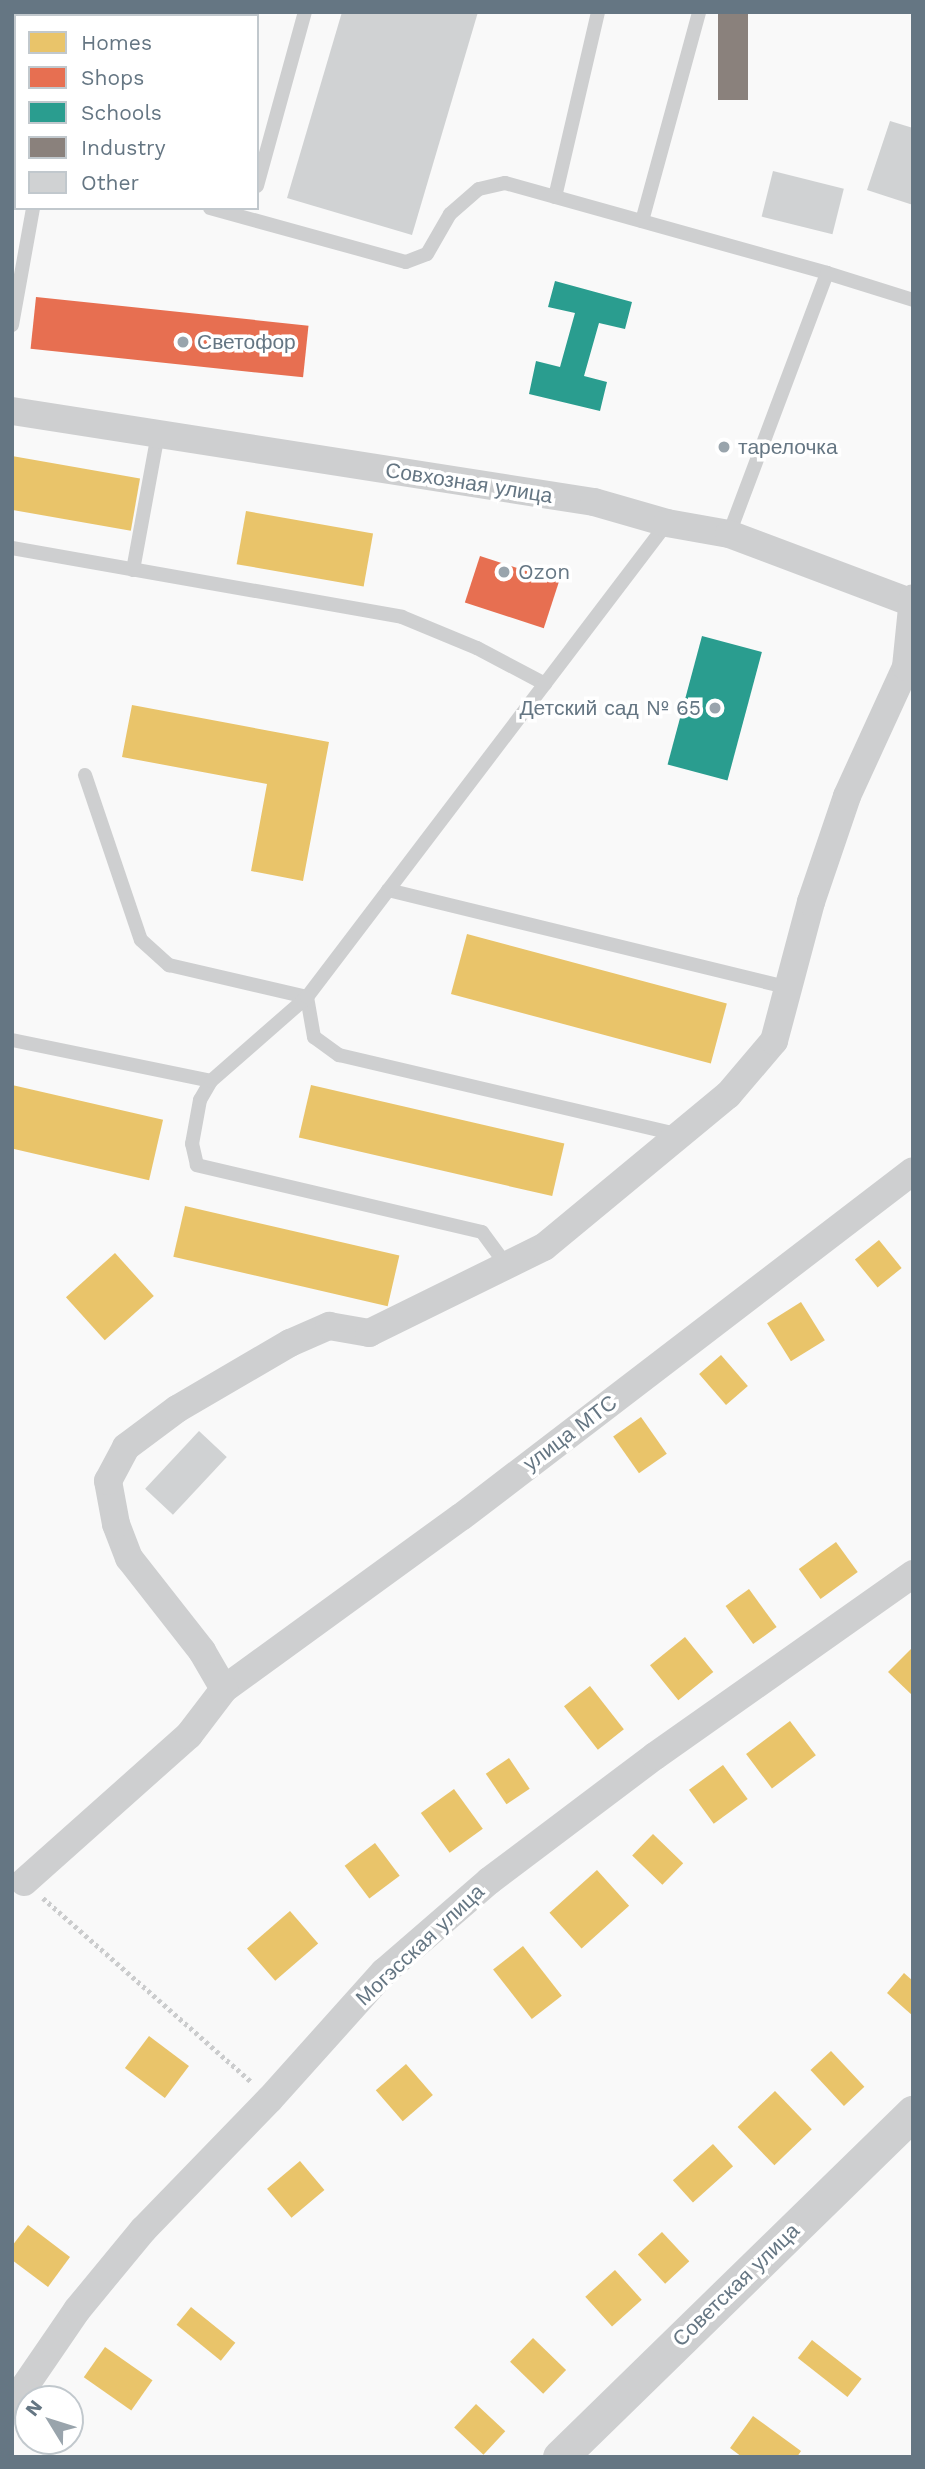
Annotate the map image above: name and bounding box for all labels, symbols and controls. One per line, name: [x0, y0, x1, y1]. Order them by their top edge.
legend: [14, 14, 259, 210]
text: Homes: [81, 30, 152, 55]
text: Shops: [81, 65, 144, 90]
text: Schools: [81, 100, 162, 125]
text: Industry: [81, 135, 166, 160]
text: Other: [81, 170, 139, 195]
place label: Светофор: [197, 329, 296, 355]
marker: Светофор: [175, 334, 191, 350]
place label: тарелочка: [738, 434, 838, 460]
marker: тарелочка: [716, 439, 732, 455]
street label: Совхозная улица: [384, 457, 554, 509]
place label: Ozon: [518, 559, 570, 585]
marker: Ozon: [496, 564, 512, 580]
place label: Детский сад № 65: [519, 695, 701, 721]
marker: Детский сад № 65: [707, 700, 723, 716]
street label: улица МТС: [518, 1390, 622, 1476]
street label: Могэсская улица: [351, 1879, 489, 2011]
street label: Советская улица: [667, 2218, 805, 2352]
north arrow: [14, 2385, 84, 2455]
text: N: [20, 2395, 47, 2421]

